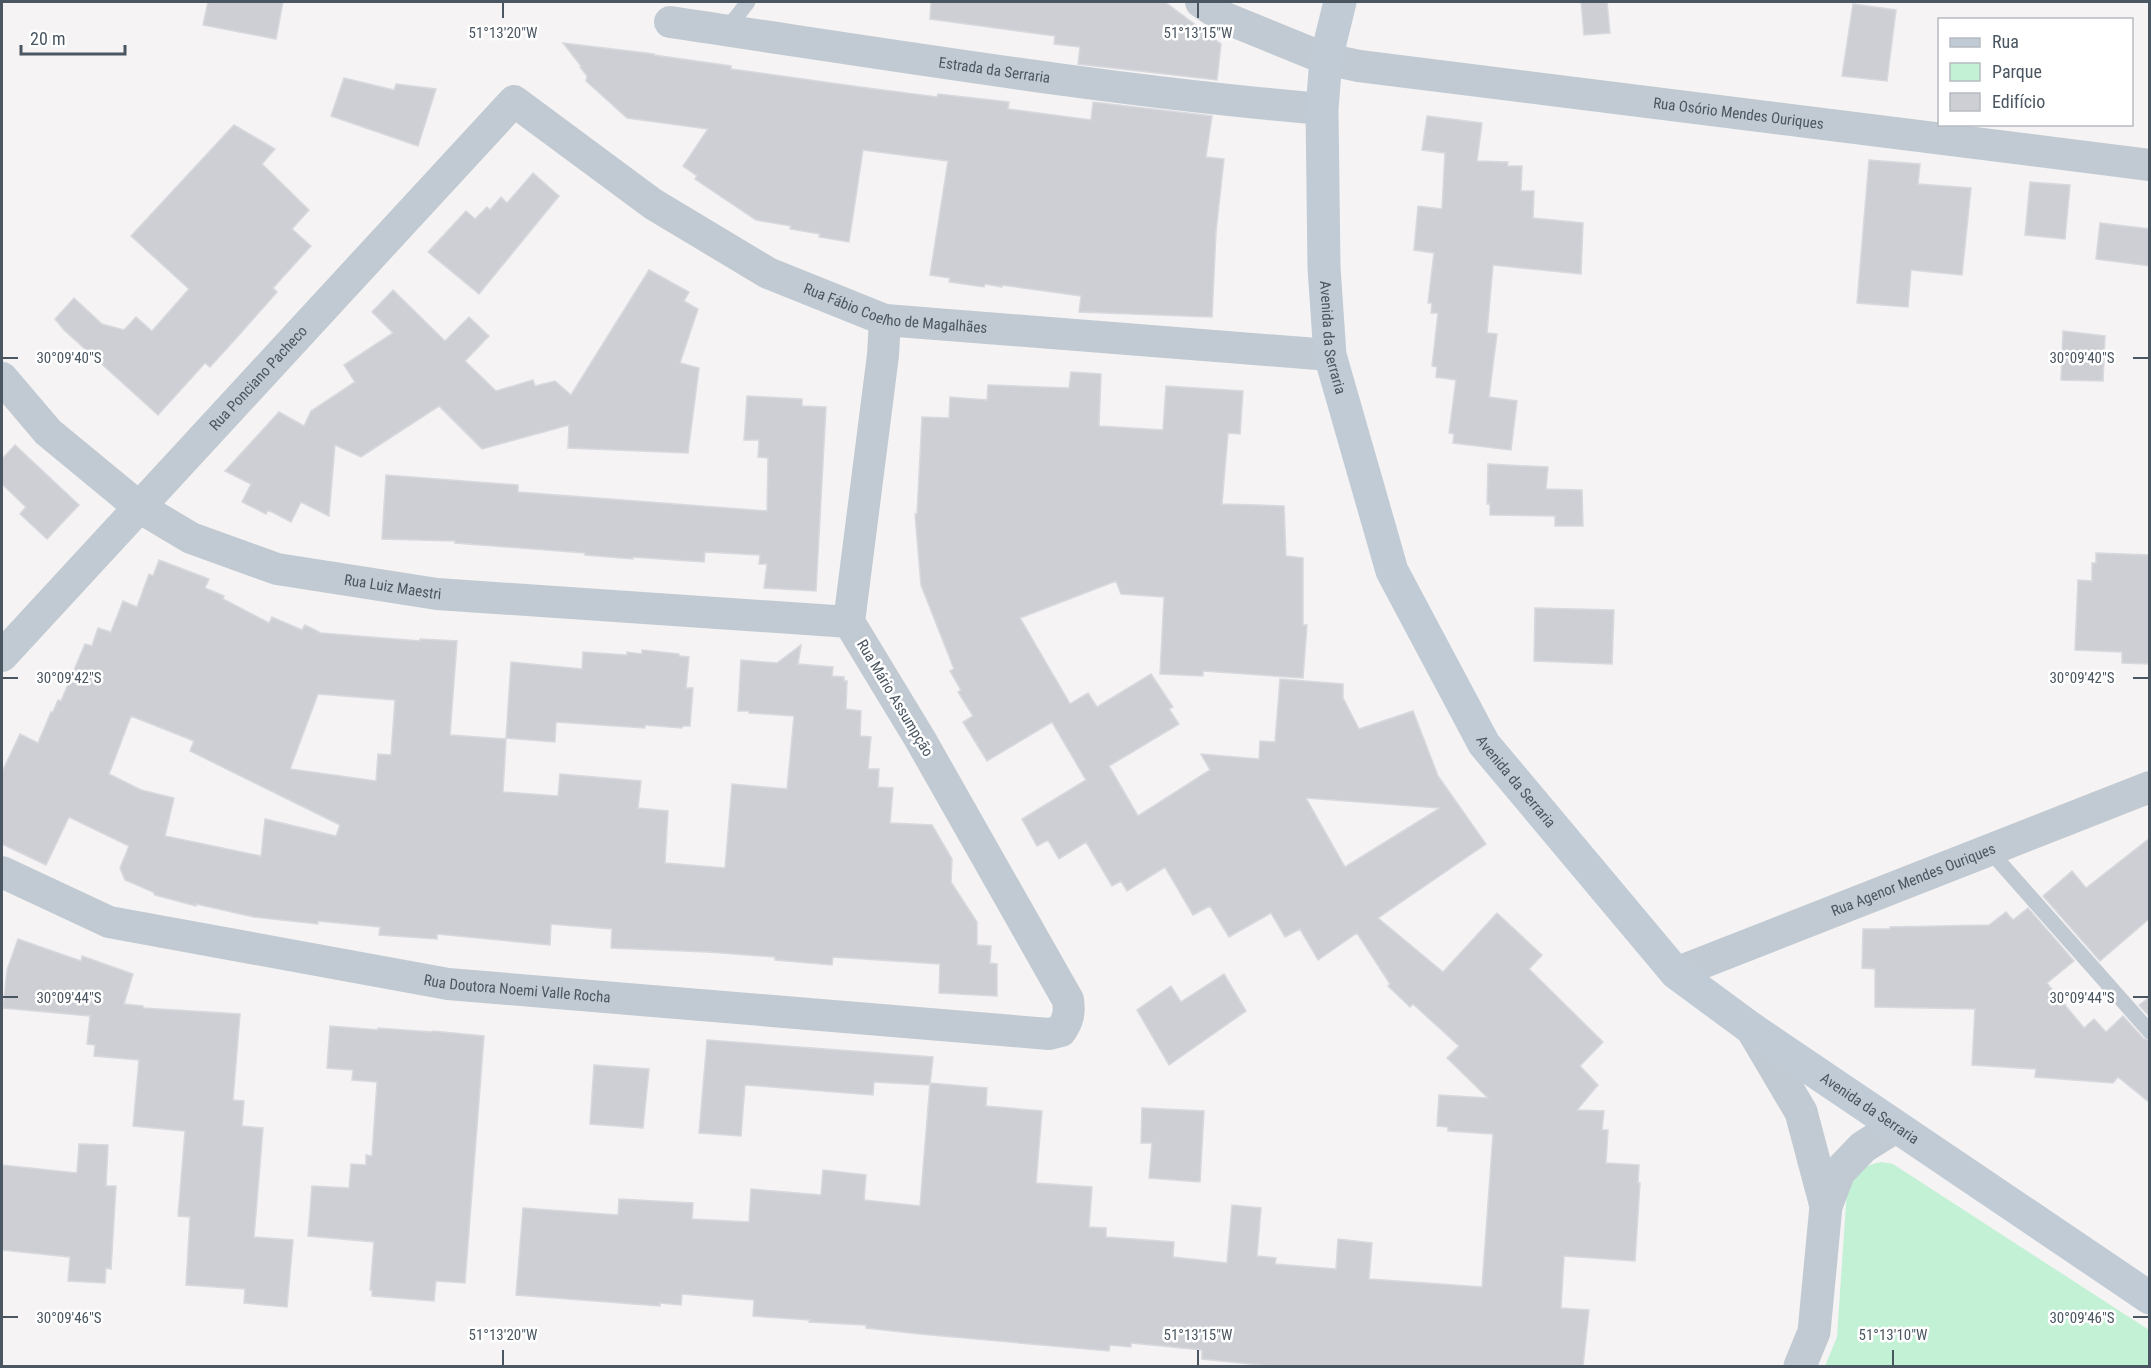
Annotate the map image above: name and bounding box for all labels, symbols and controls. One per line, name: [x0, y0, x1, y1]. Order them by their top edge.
scale bar: [21, 18, 124, 56]
legend: [1938, 18, 2133, 126]
text: 51°13'20"W: [469, 24, 538, 42]
text: 51°13'15"W: [1164, 24, 1233, 42]
text: 20 m: [30, 28, 65, 49]
text: Rua: [1992, 31, 2019, 52]
street label: Estrada da Serraria: [937, 53, 1051, 87]
text: Parque: [1992, 61, 2042, 82]
text: Edifício: [1992, 91, 2045, 112]
street label: Rua Osório Mendes Ouriques: [1652, 94, 1825, 133]
street label: Rua Fábio Coelho de Magalhães: [801, 279, 988, 337]
street label: Avenida da Serraria: [1316, 280, 1350, 396]
street label: Rua Ponciano Pacheco: [206, 322, 311, 434]
text: 30°09'40"S: [36, 349, 102, 367]
text: 30°09'40"S: [2049, 349, 2115, 367]
street label: Rua Luiz Maestri: [343, 571, 442, 603]
street label: Rua Mário Assumpção: [853, 636, 937, 760]
text: 30°09'42"S: [36, 669, 102, 687]
text: 30°09'42"S: [2049, 669, 2115, 687]
street label: Avenida da Serraria: [1472, 733, 1559, 831]
street label: Rua Agenor Mendes Ouriques: [1829, 839, 1998, 920]
street label: Rua Doutora Noemi Valle Rocha: [422, 971, 611, 1006]
text: 30°09'44"S: [36, 989, 102, 1007]
text: 30°09'44"S: [2049, 989, 2115, 1007]
street label: Avenida da Serraria: [1817, 1069, 1922, 1148]
text: 30°09'46"S: [36, 1309, 102, 1327]
text: 30°09'46"S: [2049, 1309, 2115, 1327]
text: 51°13'20"W: [469, 1326, 538, 1344]
text: 51°13'15"W: [1164, 1326, 1233, 1344]
text: 51°13'10"W: [1859, 1326, 1928, 1344]

